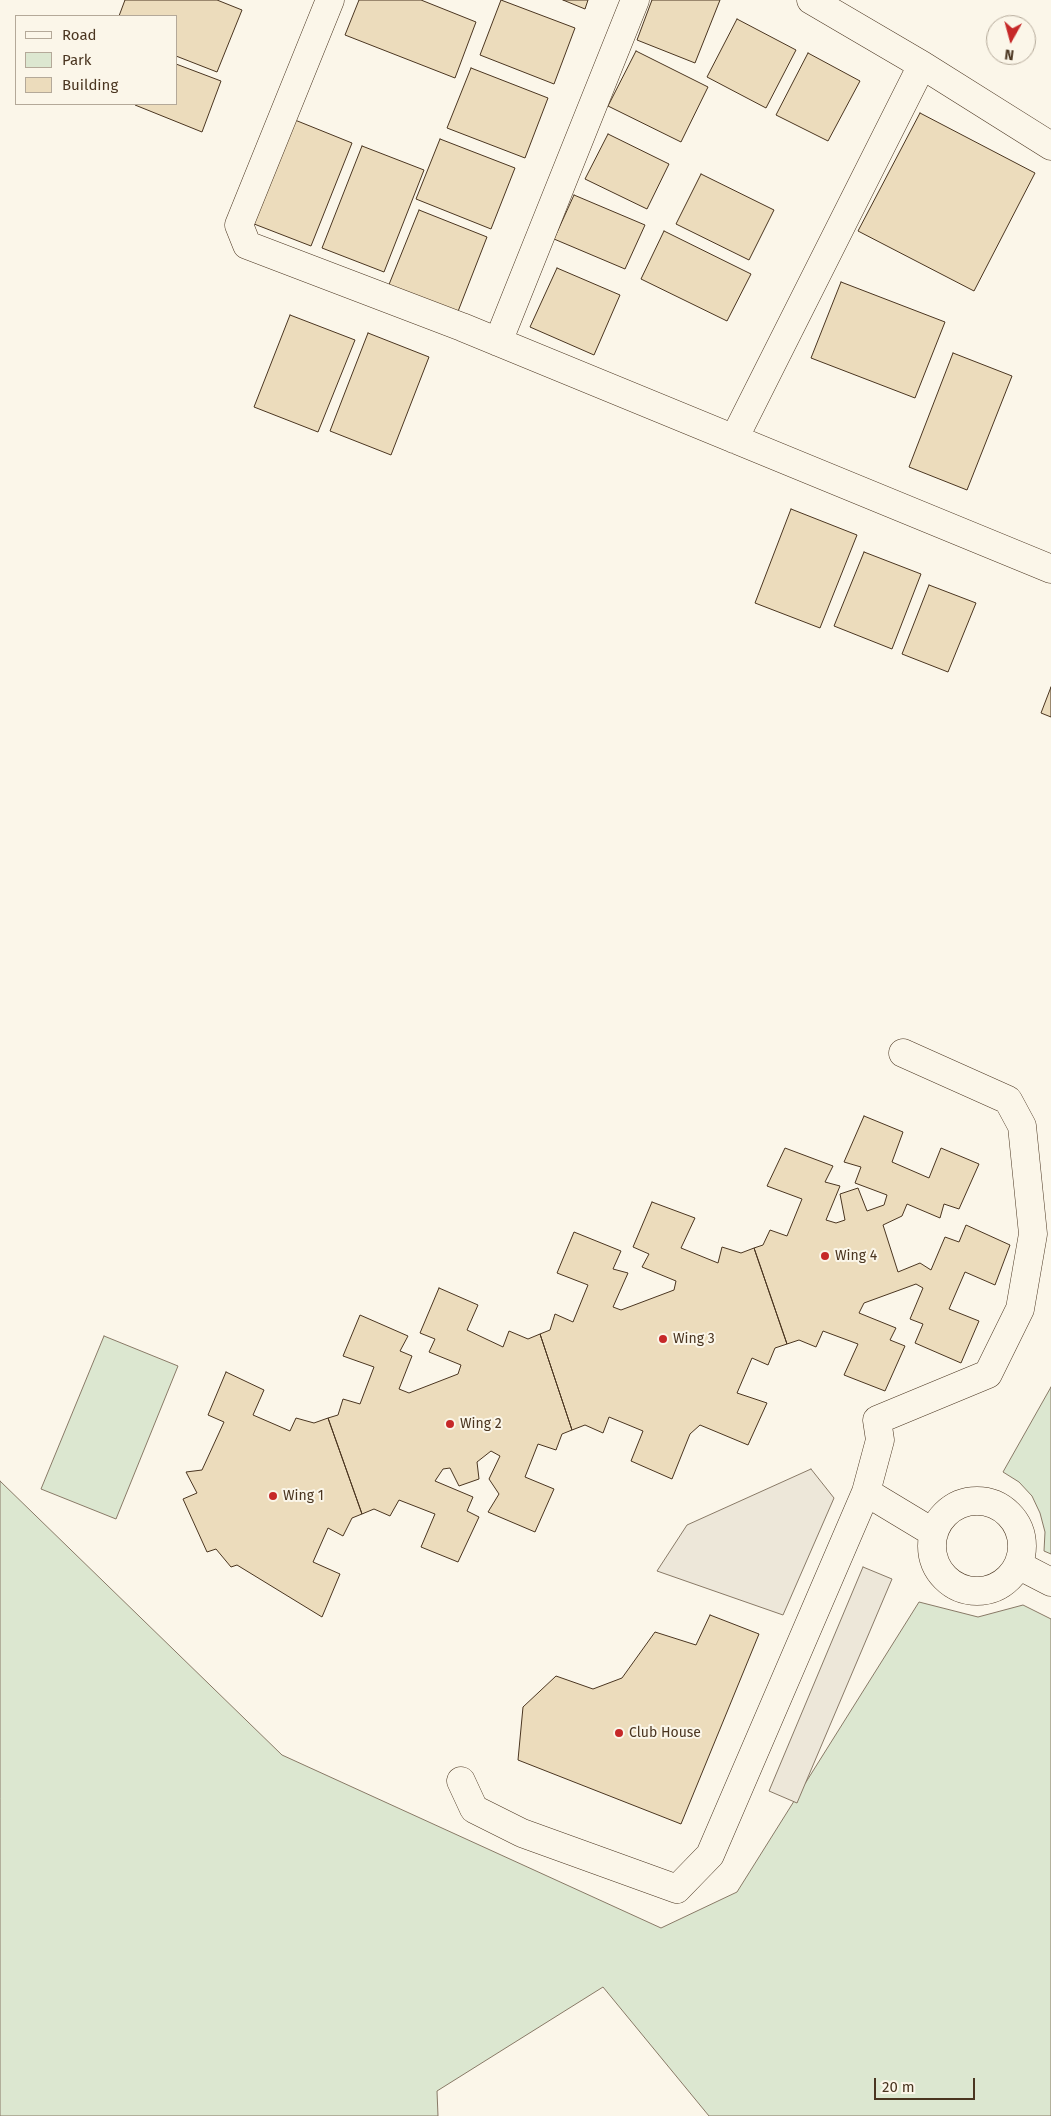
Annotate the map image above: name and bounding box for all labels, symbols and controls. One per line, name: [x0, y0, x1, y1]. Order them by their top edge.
legend: [15, 15, 178, 105]
north arrow: [986, 15, 1036, 65]
text: Road: [62, 26, 97, 44]
text: N: [1004, 45, 1015, 63]
text: Park: [62, 51, 92, 69]
text: Building: [62, 76, 118, 94]
place label: Wing 4: [835, 1248, 877, 1264]
marker: Wing 4: [819, 1250, 831, 1262]
place label: Wing 3: [673, 1331, 715, 1347]
marker: Wing 3: [657, 1333, 669, 1345]
place label: Wing 2: [460, 1416, 502, 1432]
marker: Wing 2: [444, 1418, 456, 1430]
place label: Wing 1: [283, 1488, 324, 1504]
marker: Wing 1: [267, 1490, 279, 1502]
place label: Club House: [629, 1725, 701, 1741]
marker: Club House: [613, 1727, 625, 1739]
scale bar: [876, 2068, 977, 2100]
text: 20 m: [882, 2078, 915, 2096]

